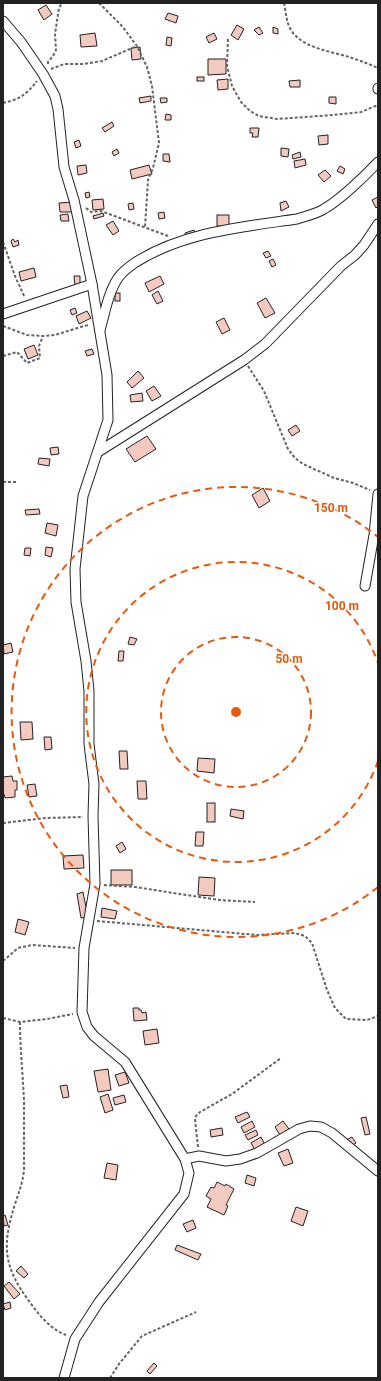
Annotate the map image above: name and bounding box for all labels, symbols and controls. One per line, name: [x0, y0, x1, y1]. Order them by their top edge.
text: 150 m: [314, 501, 348, 515]
text: 100 m: [325, 599, 359, 613]
text: 50 m: [275, 652, 303, 666]
centre of rings: [229, 705, 243, 719]

